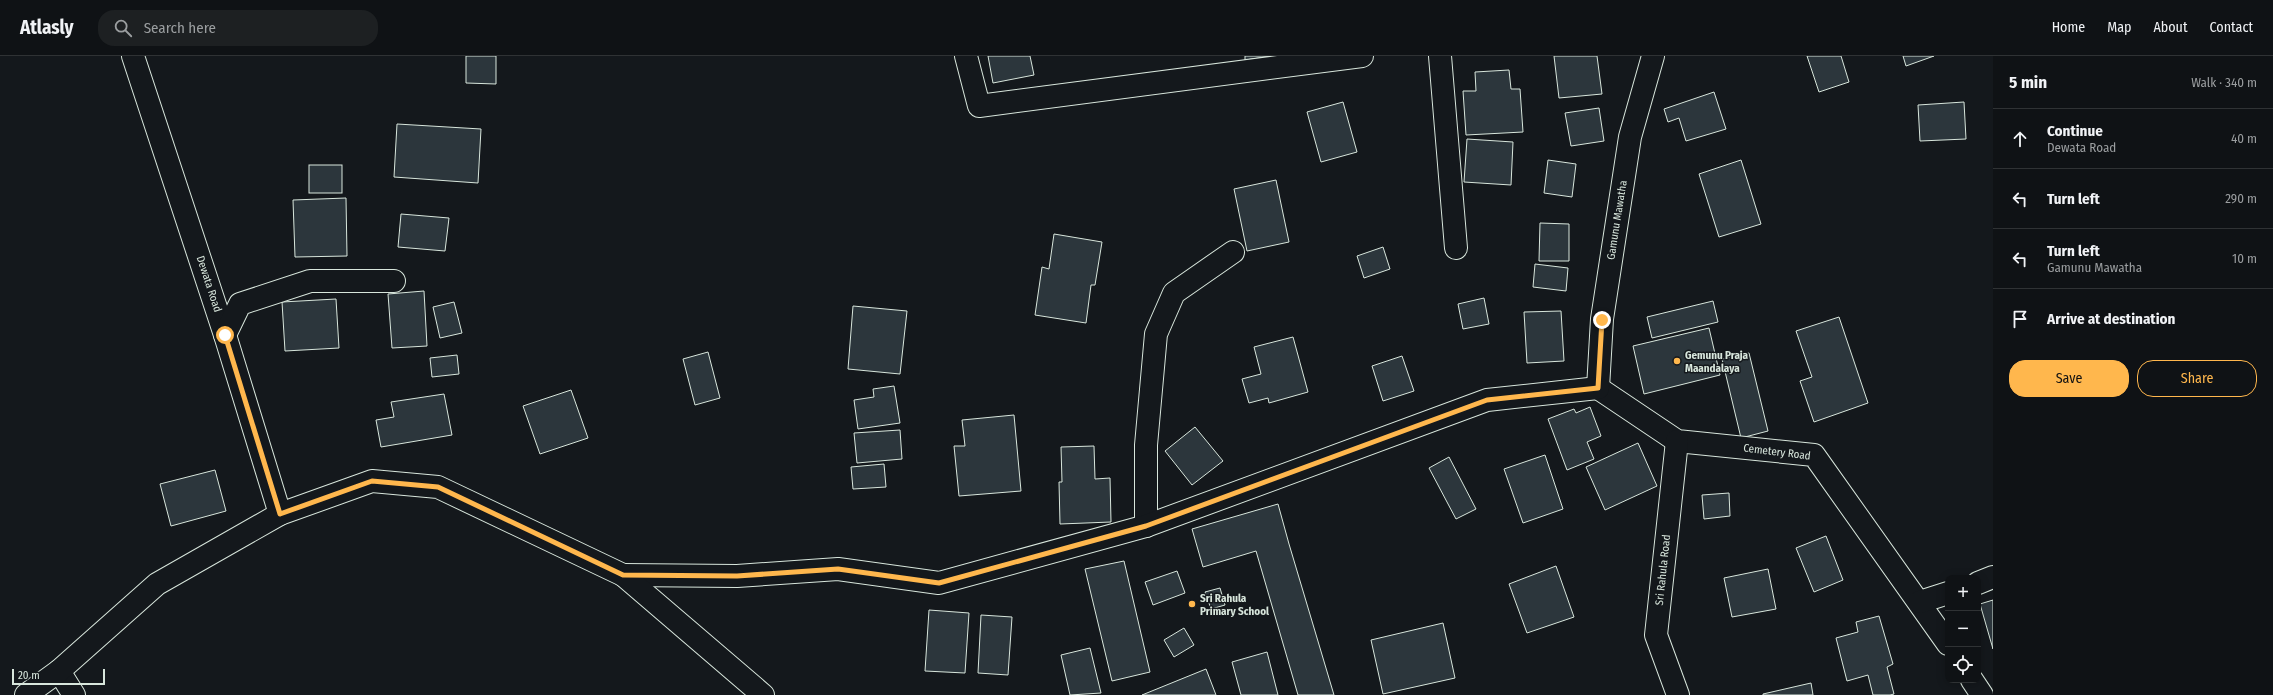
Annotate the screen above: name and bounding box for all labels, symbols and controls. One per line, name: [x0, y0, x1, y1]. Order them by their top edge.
search box: [98, 10, 378, 46]
text: Atlasly: [20, 16, 74, 39]
icon: search: [112, 17, 134, 39]
text: Search here: [144, 19, 216, 37]
text: Home: [2052, 19, 2085, 36]
text: Map: [2107, 19, 2131, 36]
text: About: [2153, 19, 2188, 36]
text: Contact: [2210, 19, 2253, 36]
text: 5 min: [2009, 72, 2047, 93]
text: Walk · 340 m: [2191, 75, 2257, 90]
text: Continue: [2047, 122, 2103, 140]
icon: ahead: [2009, 128, 2031, 150]
text: 40 m: [2231, 131, 2257, 146]
text: Dewata Road: [2047, 140, 2116, 155]
street label: Gamunu Mawatha: [1604, 179, 1630, 261]
icon: left: [2009, 188, 2031, 210]
text: Turn left: [2047, 190, 2100, 208]
text: 290 m: [2225, 191, 2257, 206]
text: Turn left: [2047, 242, 2100, 260]
icon: left: [2009, 248, 2031, 270]
text: 10 m: [2232, 251, 2257, 266]
street label: Dewata Road: [194, 254, 224, 314]
text: Gamunu Mawatha: [2047, 260, 2142, 275]
icon: arrive: [2009, 308, 2031, 330]
text: Arrive at destination: [2047, 310, 2175, 328]
route end: [1593, 311, 1611, 329]
route start: [216, 326, 234, 344]
place label: Gemunu Praja Maandalaya: [1685, 349, 1749, 375]
marker: Gemunu Praja Maandalaya: [1672, 356, 1682, 366]
button: Save: [2009, 360, 2129, 397]
button: Share: [2137, 360, 2257, 397]
street label: Cemetery Road: [1743, 441, 1811, 463]
street label: Sri Rahula Road: [1653, 534, 1673, 606]
map controls: [1945, 575, 1981, 683]
button: +: [1945, 575, 1981, 611]
place label: Sri Rahula Primary School: [1200, 592, 1270, 618]
marker: Sri Rahula Primary School: [1187, 599, 1197, 609]
button: −: [1945, 611, 1981, 647]
button: locate: [1945, 647, 1981, 683]
scale bar: [12, 667, 105, 686]
text: 20 m: [18, 669, 40, 682]

